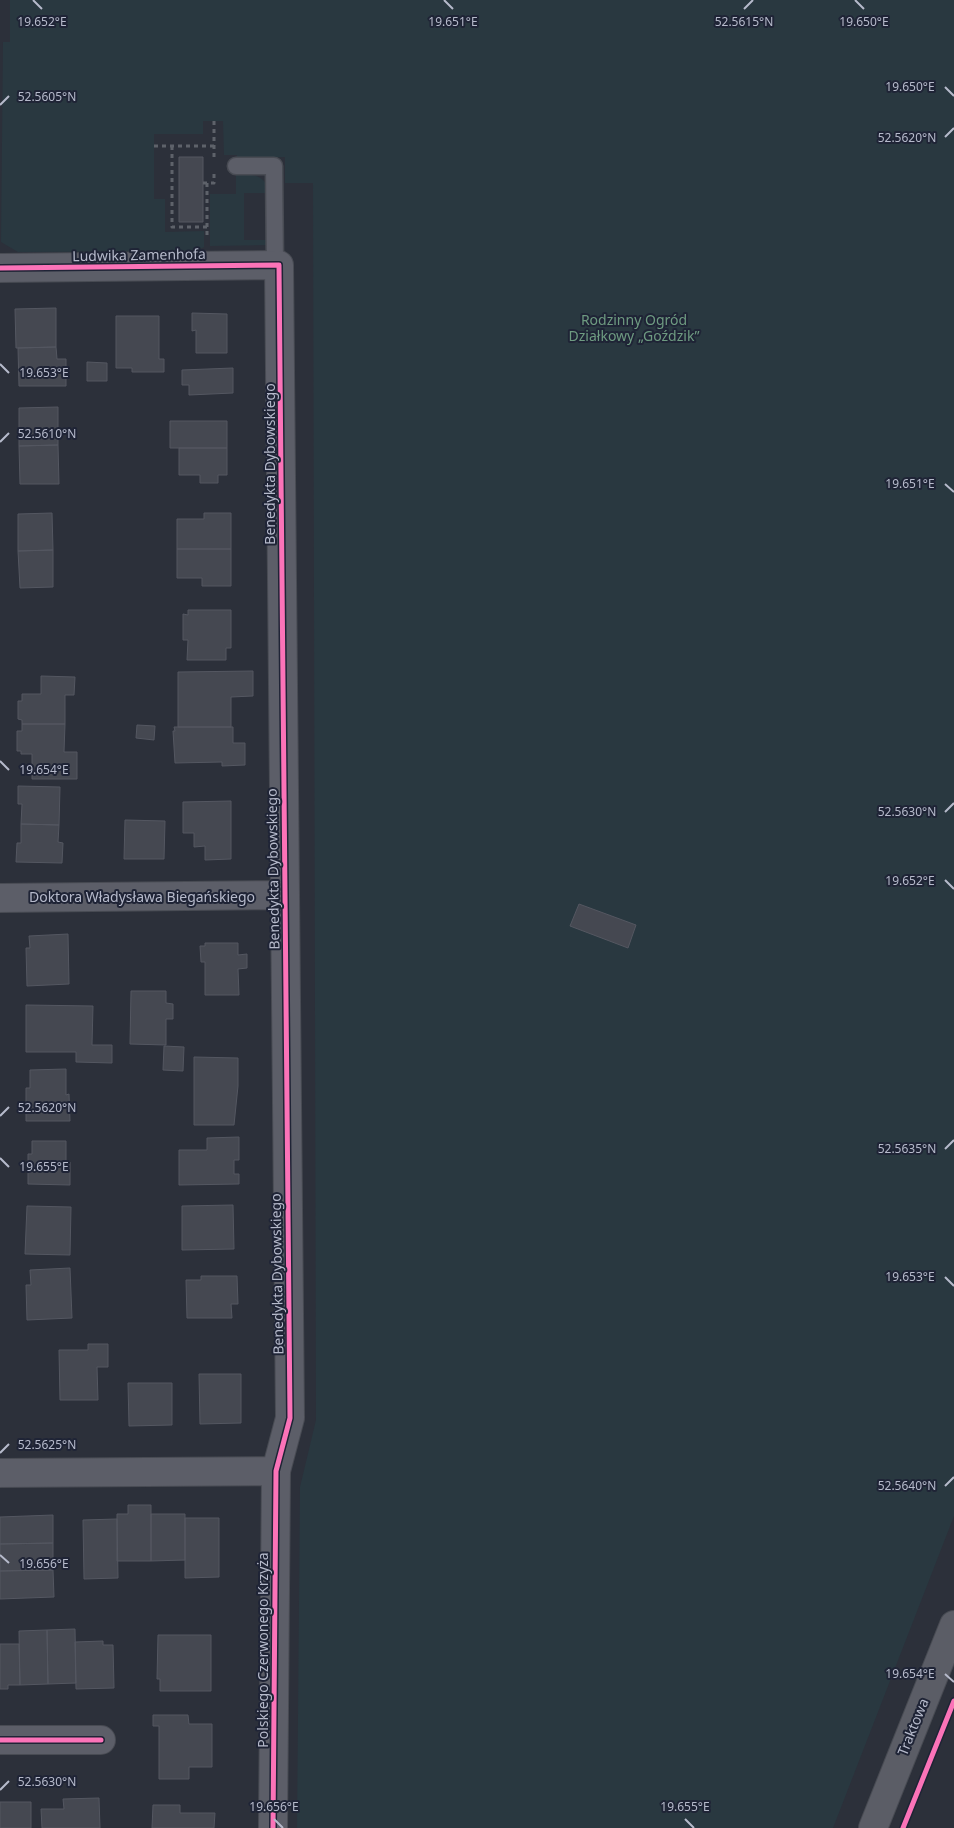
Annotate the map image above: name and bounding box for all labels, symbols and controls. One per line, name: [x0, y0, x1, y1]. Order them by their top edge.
text: 19.652°E: [17, 13, 67, 30]
text: 19.651°E: [428, 13, 478, 30]
text: 52.5615°N: [715, 13, 773, 30]
text: 19.650°E: [839, 13, 889, 30]
text: 19.650°E: [885, 78, 935, 95]
text: 52.5605°N: [18, 88, 76, 105]
text: 52.5620°N: [878, 129, 936, 146]
street label: Ludwika Zamenhofa: [72, 244, 206, 265]
park label: Rodzinny Ogród Działkowy „Goździk”: [569, 310, 699, 345]
text: 19.653°E: [19, 364, 69, 381]
street label: Benedykta Dybowskiego: [260, 383, 279, 545]
text: 52.5610°N: [18, 425, 76, 442]
text: 19.651°E: [885, 475, 935, 492]
text: 19.654°E: [19, 761, 69, 778]
street label: Benedykta Dybowskiego: [262, 788, 283, 950]
text: 52.5630°N: [878, 803, 936, 820]
text: 19.652°E: [885, 872, 935, 889]
street label: Doktora Władysława Biegańskiego: [29, 887, 255, 906]
text: 52.5620°N: [18, 1099, 76, 1116]
text: 52.5635°N: [878, 1140, 936, 1157]
text: 19.655°E: [19, 1158, 69, 1175]
street label: Benedykta Dybowskiego: [266, 1193, 287, 1355]
text: 19.653°E: [885, 1268, 935, 1285]
text: 52.5625°N: [18, 1436, 76, 1453]
text: 52.5640°N: [878, 1477, 936, 1494]
street label: Polskiego Czerwonego Krzyża: [253, 1552, 272, 1748]
text: 19.656°E: [19, 1555, 69, 1572]
text: 19.654°E: [885, 1665, 935, 1682]
street label: Traktowa: [892, 1695, 933, 1758]
text: 52.5630°N: [18, 1773, 76, 1790]
text: 19.656°E: [249, 1798, 299, 1815]
text: 19.655°E: [660, 1798, 710, 1815]

